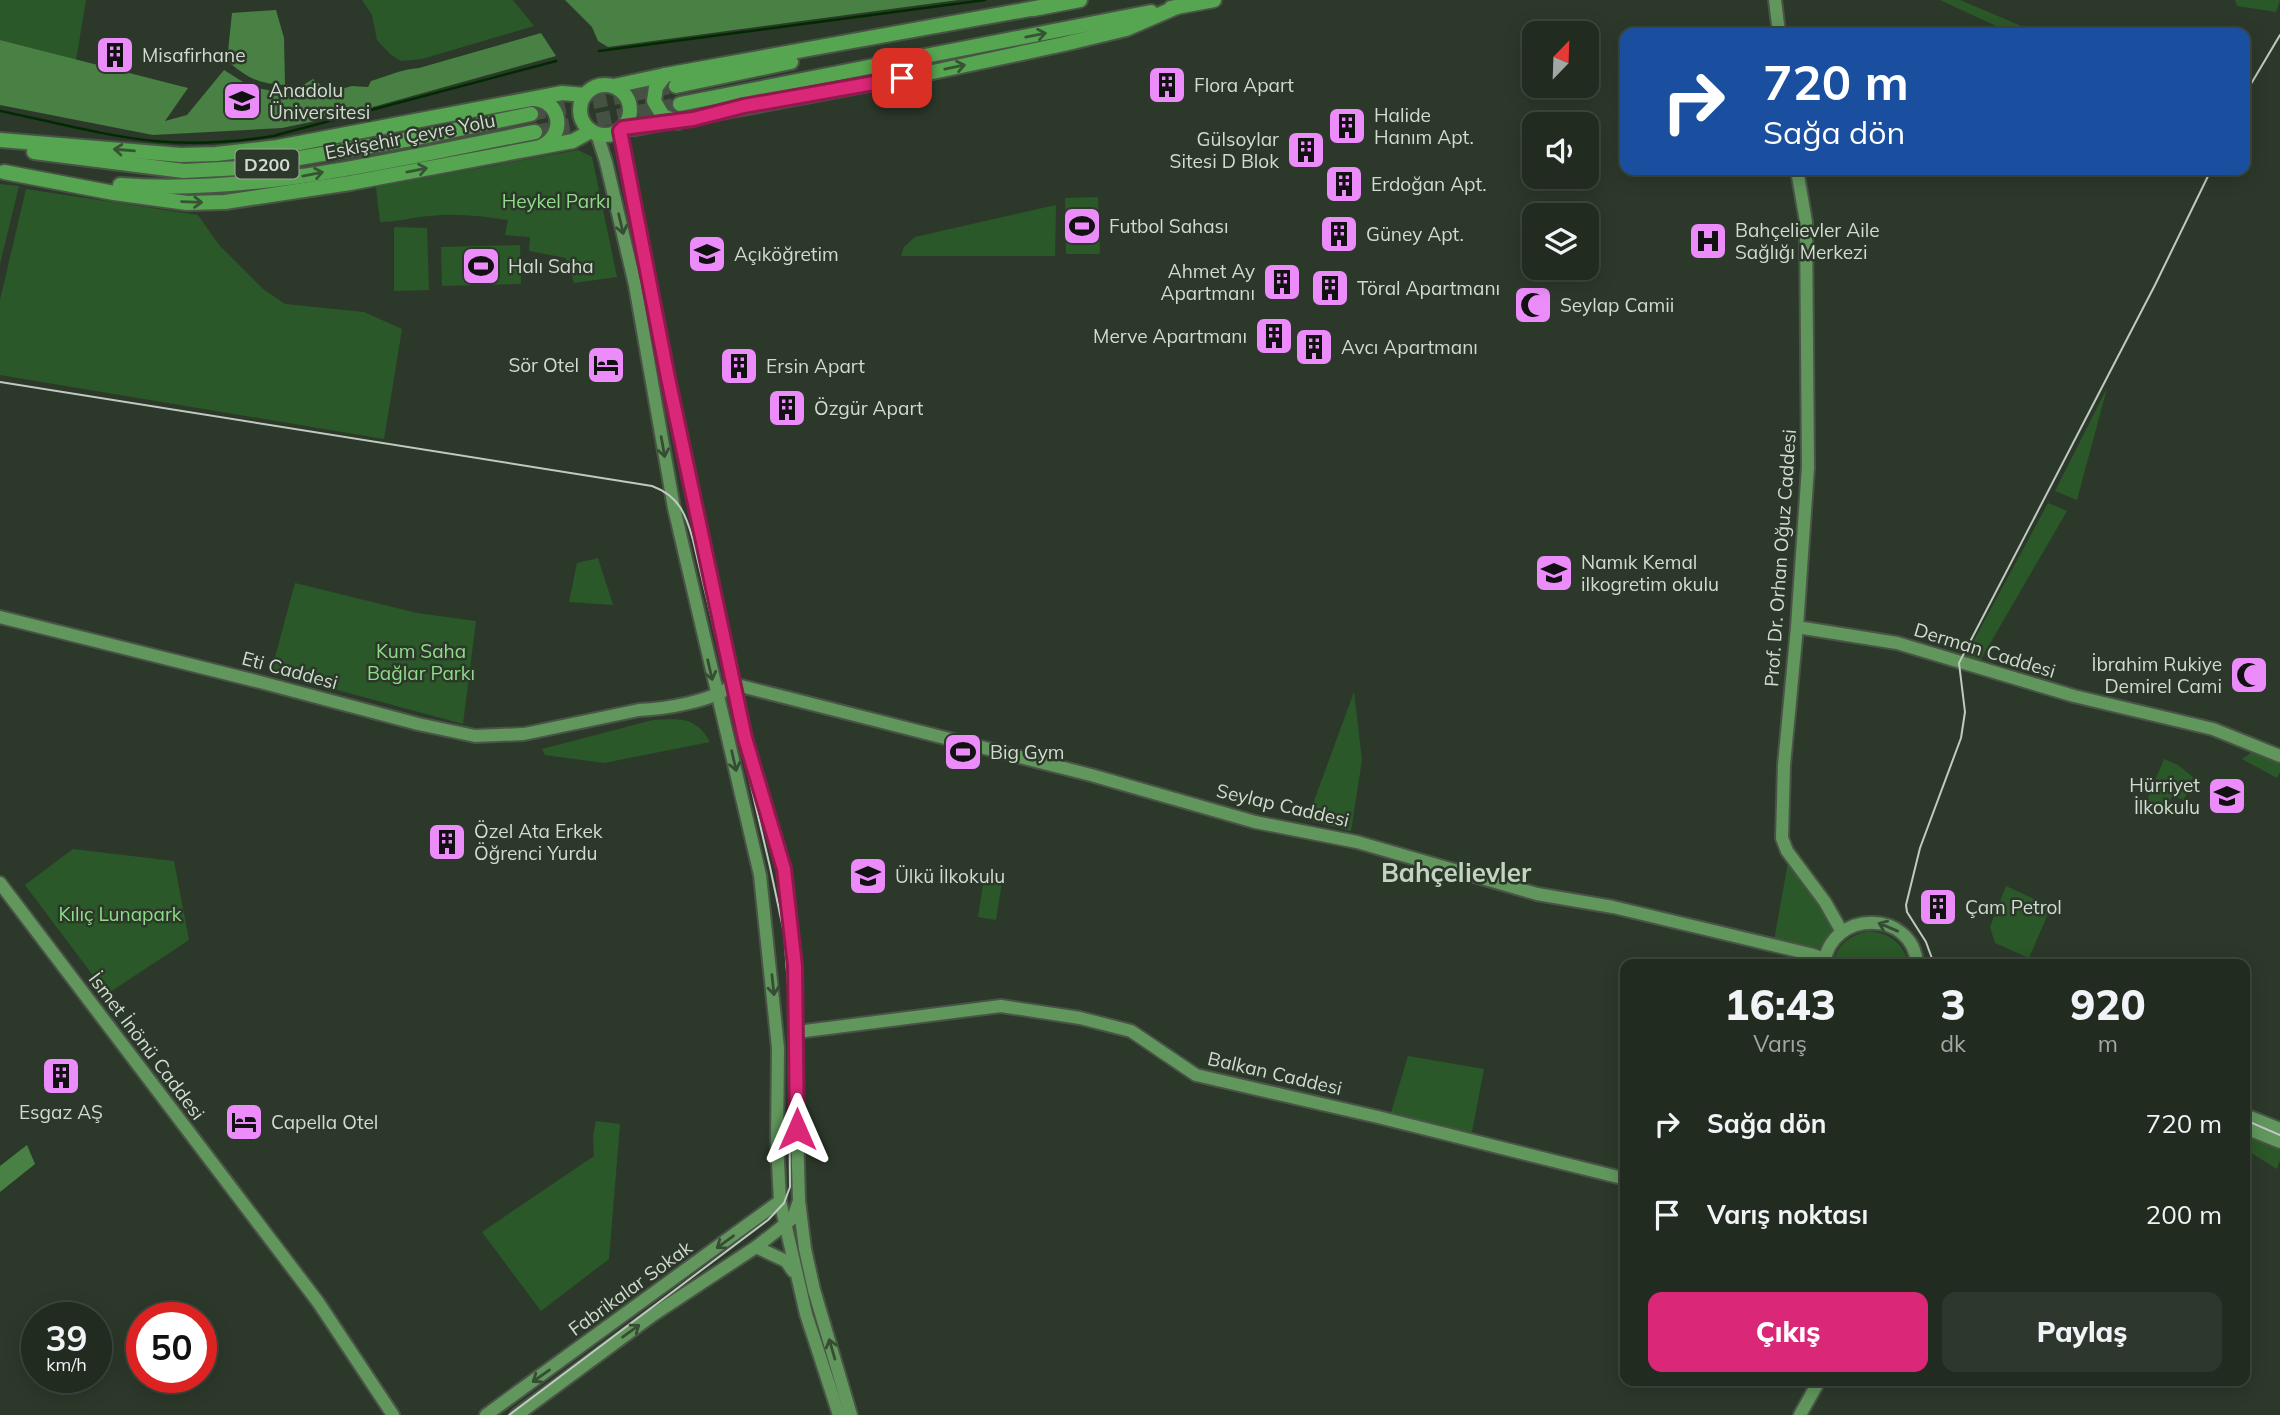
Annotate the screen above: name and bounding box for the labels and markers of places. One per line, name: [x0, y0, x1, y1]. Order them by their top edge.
building icon: Misafirhane: [94, 34, 136, 76]
place label: Misafirhane: [142, 43, 246, 67]
pin: [872, 48, 932, 108]
building icon: Flora Apart: [1146, 64, 1188, 106]
place label: Flora Apart: [1194, 73, 1294, 97]
place label: Anadolu Üniversitesi: [269, 78, 370, 124]
school or university icon: Anadolu Üniversitesi: [221, 80, 263, 122]
place label: Halide Hanım Apt.: [1374, 103, 1474, 149]
building icon: Halide Hanım Apt.: [1326, 105, 1368, 147]
place label: Gülsoylar Sitesi D Blok: [1170, 127, 1279, 173]
building icon: Gülsoylar Sitesi D Blok: [1285, 129, 1327, 171]
building icon: Erdoğan Apt.: [1323, 163, 1365, 205]
place label: Erdoğan Apt.: [1371, 172, 1487, 196]
sports icon: Futbol Sahası: [1061, 205, 1103, 247]
building icon: Güney Apt.: [1318, 213, 1360, 255]
place label: Futbol Sahası: [1109, 214, 1229, 238]
place label: Bahçelievler Aile Sağlığı Merkezi: [1735, 218, 1880, 264]
hospital icon: Bahçelievler Aile Sağlığı Merkezi: [1687, 220, 1729, 262]
place label: Güney Apt.: [1366, 222, 1464, 246]
school or university icon: Açıköğretim: [686, 233, 728, 275]
place label: Açıköğretim: [734, 242, 839, 266]
sports icon: Halı Saha: [460, 245, 502, 287]
place label: Halı Saha: [508, 254, 594, 278]
place label: Ahmet Ay Apartmanı: [1160, 259, 1255, 305]
building icon: Ahmet Ay Apartmanı: [1261, 261, 1303, 303]
building icon: Töral Apartmanı: [1309, 267, 1351, 309]
place label: Töral Apartmanı: [1357, 276, 1500, 300]
mosque icon: Seylap Camii: [1512, 284, 1554, 326]
place label: Seylap Camii: [1560, 293, 1674, 317]
building icon: Merve Apartmanı: [1253, 315, 1295, 357]
place label: Merve Apartmanı: [1093, 324, 1247, 348]
building icon: Avcı Apartmanı: [1293, 326, 1335, 368]
place label: Avcı Apartmanı: [1341, 335, 1478, 359]
hotel icon: Sör Otel: [585, 344, 627, 386]
building icon: Ersin Apart: [718, 345, 760, 387]
place label: Sör Otel: [508, 353, 579, 377]
place label: Ersin Apart: [766, 354, 865, 378]
building icon: Özgür Apart: [766, 387, 808, 429]
place label: Özgür Apart: [814, 396, 924, 420]
place label: Namık Kemal ilkogretim okulu: [1581, 550, 1719, 596]
school or university icon: Namık Kemal ilkogretim okulu: [1533, 552, 1575, 594]
place label: İbrahim Rukiye Demirel Cami: [2091, 652, 2222, 698]
mosque icon: İbrahim Rukiye Demirel Cami: [2228, 654, 2270, 696]
sports icon: Big Gym: [942, 731, 984, 773]
place label: Big Gym: [990, 740, 1065, 764]
place label: Hürriyet İlkokulu: [2129, 773, 2200, 819]
school or university icon: Hürriyet İlkokulu: [2206, 775, 2248, 817]
place label: Özel Ata Erkek Öğrenci Yurdu: [474, 819, 603, 865]
building icon: Özel Ata Erkek Öğrenci Yurdu: [426, 821, 468, 863]
school or university icon: Ülkü İlkokulu: [847, 855, 889, 897]
place label: Ülkü İlkokulu: [895, 864, 1005, 888]
building icon: Çam Petrol: [1917, 886, 1959, 928]
place label: Çam Petrol: [1965, 895, 2062, 919]
building icon: Esgaz AŞ: [40, 1055, 82, 1097]
place label: Esgaz AŞ: [19, 1100, 103, 1124]
hotel icon: Capella Otel: [223, 1101, 265, 1143]
place label: Capella Otel: [271, 1110, 378, 1134]

